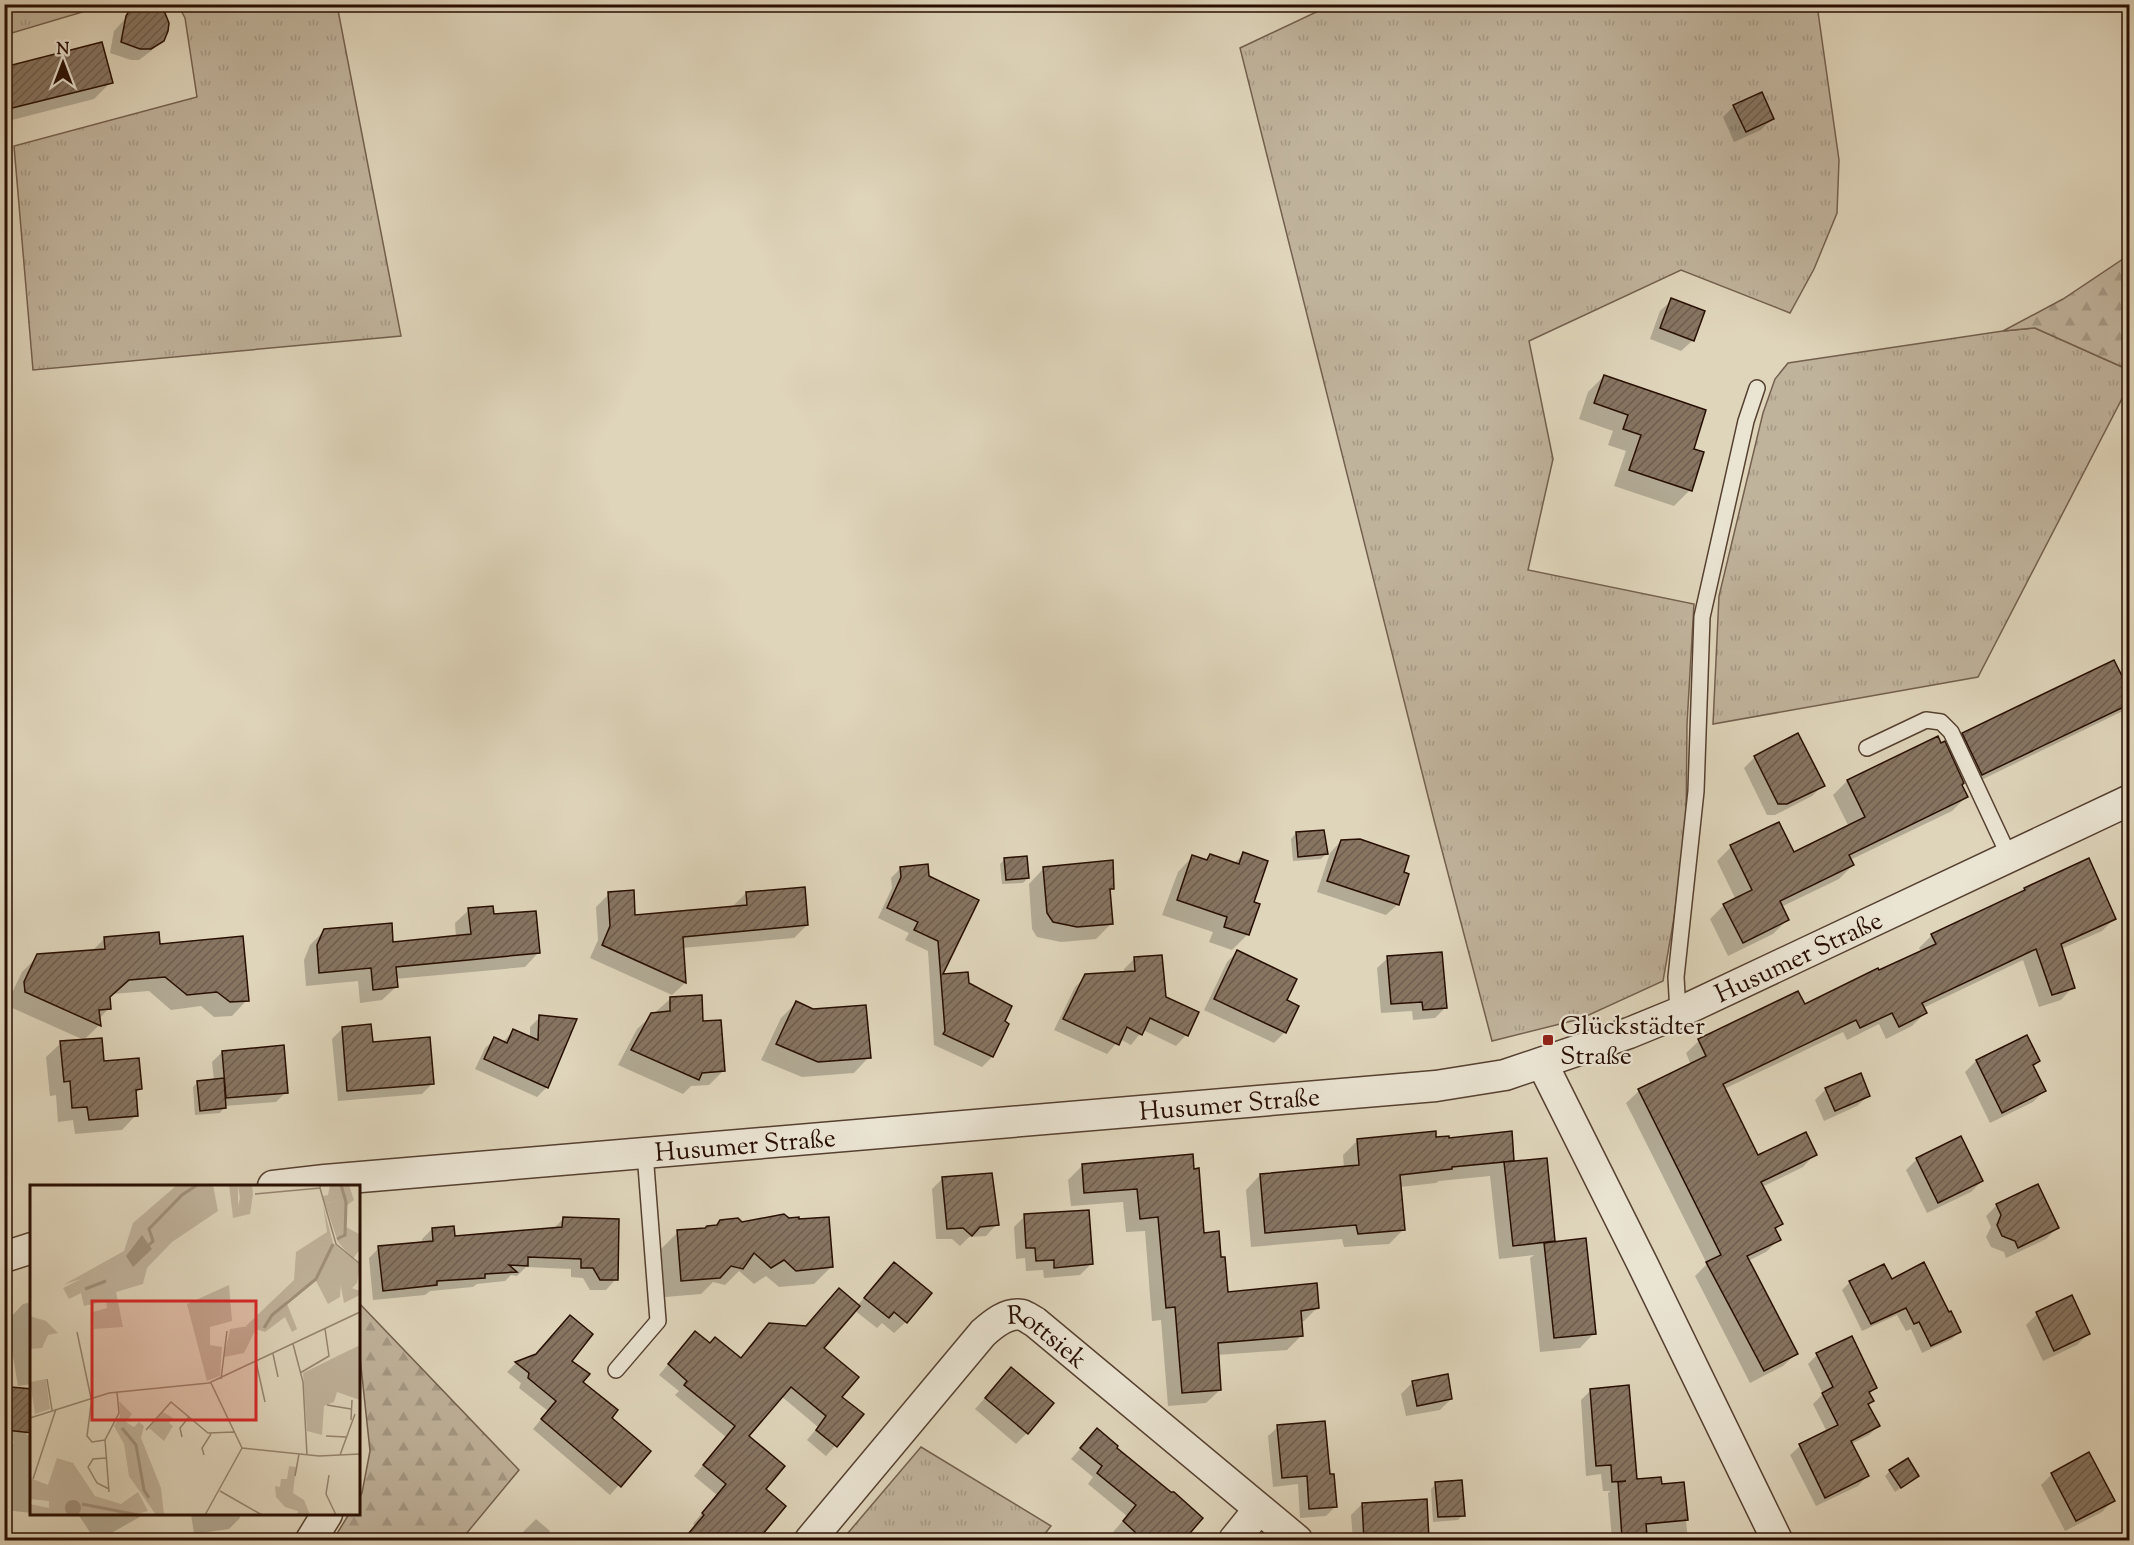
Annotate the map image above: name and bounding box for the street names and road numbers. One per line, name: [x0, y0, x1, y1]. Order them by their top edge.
street label: Husumer Straße: [1709, 903, 1889, 1014]
street label: Husumer Straße: [1138, 1080, 1322, 1132]
street label: Husumer Straße: [653, 1121, 837, 1173]
street label: Rottsiek: [1006, 1298, 1094, 1379]

